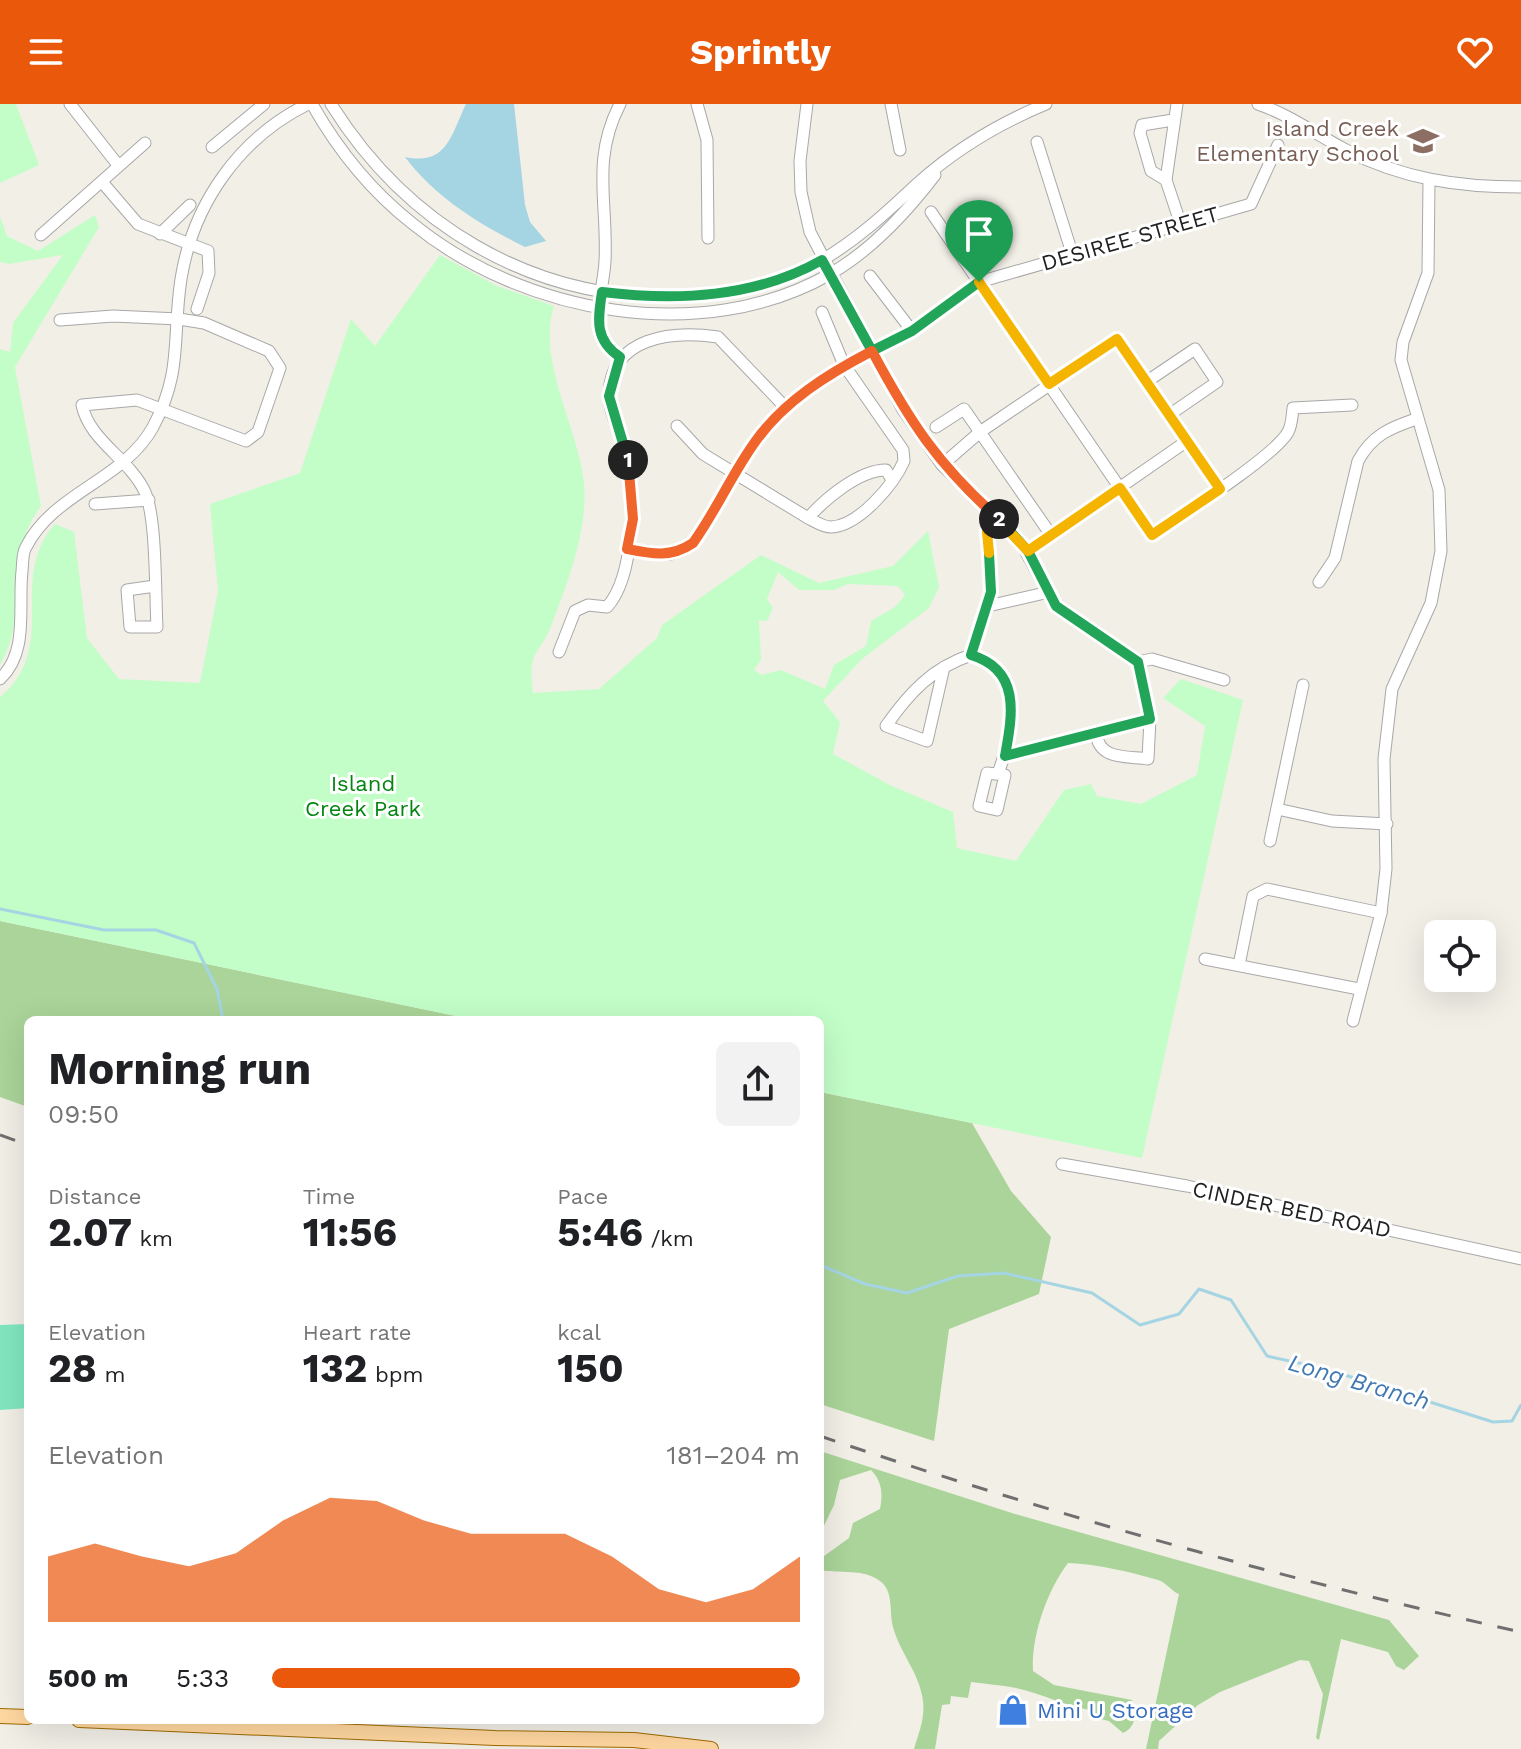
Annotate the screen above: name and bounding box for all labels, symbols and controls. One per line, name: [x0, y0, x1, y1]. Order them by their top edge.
icon: menu: [24, 30, 68, 74]
icon: heart: [1453, 30, 1497, 74]
text: Sprintly: [690, 31, 831, 73]
place label: Island Creek Elementary School: [1196, 116, 1399, 166]
school or university icon: Island Creek Elementary School: [1406, 124, 1440, 158]
pin: [945, 200, 1013, 282]
street label: DESIREE STREET: [1039, 201, 1222, 276]
icon: arrive: [957, 212, 1001, 256]
pin: 1: [608, 440, 648, 480]
text: 1: [623, 447, 633, 472]
pin: 2: [979, 499, 1019, 539]
text: 2: [992, 506, 1006, 531]
park label: Island Creek Park: [305, 771, 421, 821]
map controls: [1424, 920, 1496, 992]
button: locate: [1424, 920, 1496, 992]
button: share: [716, 1042, 800, 1126]
text: Morning run: [48, 1043, 311, 1095]
text: 09:50: [48, 1099, 119, 1129]
street label: CINDER BED ROAD: [1190, 1176, 1393, 1243]
text: Distance: [48, 1184, 142, 1209]
text: Time: [303, 1184, 355, 1209]
text: Pace: [557, 1184, 608, 1209]
text: 2.07: [48, 1209, 132, 1256]
text: 11:56: [303, 1209, 397, 1256]
text: 5:46: [557, 1209, 643, 1256]
text: km: [132, 1226, 173, 1251]
text: /km: [643, 1226, 694, 1251]
text: Elevation: [48, 1320, 146, 1345]
text: Heart rate: [303, 1320, 411, 1345]
text: kcal: [557, 1320, 601, 1345]
text: 28: [48, 1345, 97, 1392]
text: 132: [303, 1345, 367, 1392]
text: 150: [557, 1345, 624, 1392]
water label: Long Branch: [1285, 1348, 1433, 1416]
text: m: [97, 1362, 125, 1387]
text: bpm: [367, 1362, 424, 1387]
text: Elevation: [48, 1440, 164, 1470]
text: 181–204 m: [667, 1440, 800, 1470]
text: 500 m: [48, 1663, 129, 1693]
text: 5:33: [176, 1663, 229, 1693]
shop icon: Mini U Storage: [996, 1693, 1030, 1727]
place label: Mini U Storage: [1037, 1698, 1194, 1723]

